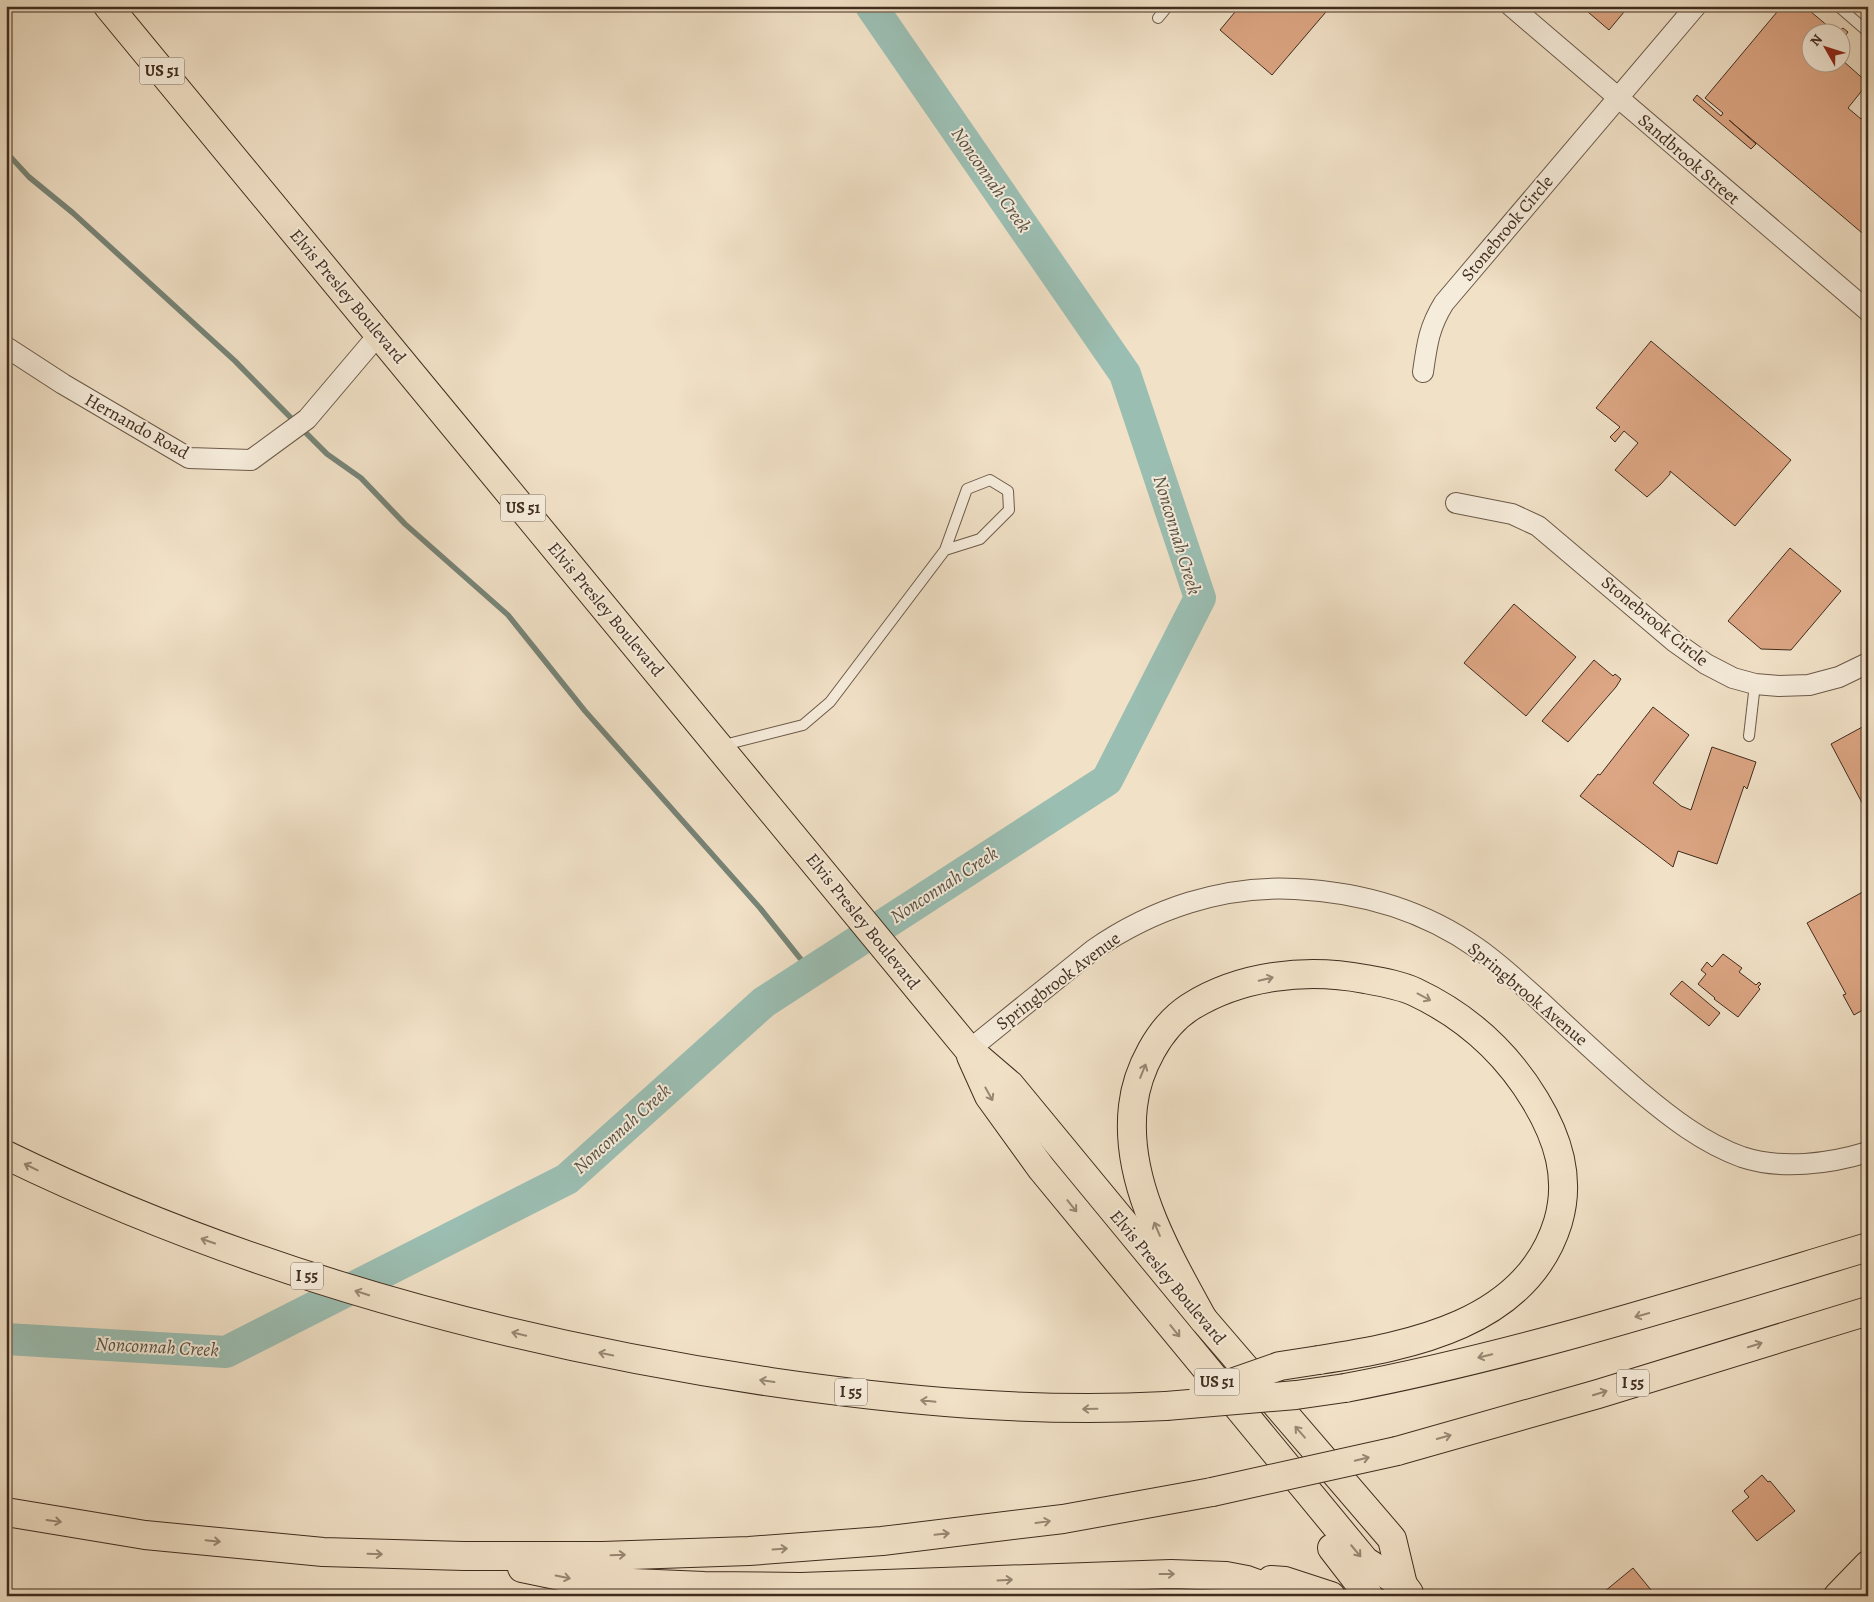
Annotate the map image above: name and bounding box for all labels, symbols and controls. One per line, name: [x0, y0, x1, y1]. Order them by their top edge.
north arrow: [1802, 22, 1852, 72]
text: N: [1806, 30, 1827, 50]
road number: US 51: [140, 58, 184, 84]
street label: Sandbrook Street: [1633, 108, 1745, 210]
water label: Nonconnah Creek: [945, 122, 1037, 238]
street label: Stonebrook Circle: [1456, 170, 1558, 286]
street label: Elvis Presley Boulevard: [285, 224, 412, 369]
street label: Hernando Road: [80, 387, 194, 465]
water label: Nonconnah Creek: [1147, 472, 1207, 598]
road number: US 51: [500, 494, 546, 522]
street label: Elvis Presley Boulevard: [543, 537, 670, 682]
street label: Stonebrook Circle: [1596, 570, 1714, 672]
water label: Nonconnah Creek: [885, 840, 1003, 930]
street label: Elvis Presley Boulevard: [801, 848, 926, 994]
street label: Springbrook Avenue: [991, 926, 1125, 1036]
street label: Springbrook Avenue: [1463, 937, 1593, 1051]
one-way arrow: [1257, 974, 1273, 983]
one-way arrow: [1417, 992, 1432, 1002]
one-way arrow: [1139, 1064, 1148, 1079]
water label: Nonconnah Creek: [567, 1078, 677, 1180]
one-way arrow: [984, 1087, 994, 1102]
one-way arrow: [24, 1162, 39, 1171]
one-way arrow: [1066, 1199, 1077, 1212]
street label: Elvis Presley Boulevard: [1105, 1205, 1232, 1350]
one-way arrow: [1152, 1222, 1161, 1237]
one-way arrow: [200, 1236, 216, 1246]
road number: I 55: [291, 1262, 323, 1290]
one-way arrow: [354, 1288, 370, 1298]
one-way arrow: [1635, 1310, 1651, 1320]
one-way arrow: [1169, 1325, 1181, 1338]
one-way arrow: [512, 1329, 528, 1338]
water label: Nonconnah Creek: [95, 1331, 219, 1363]
one-way arrow: [1747, 1340, 1763, 1350]
one-way arrow: [599, 1348, 615, 1358]
one-way arrow: [1478, 1352, 1494, 1361]
road number: US 51: [1194, 1368, 1240, 1395]
road number: I 55: [1617, 1370, 1649, 1396]
one-way arrow: [759, 1376, 775, 1386]
road number: I 55: [835, 1378, 867, 1405]
one-way arrow: [1592, 1388, 1608, 1398]
one-way arrow: [920, 1396, 936, 1406]
one-way arrow: [1082, 1404, 1098, 1413]
one-way arrow: [1294, 1426, 1305, 1439]
one-way arrow: [1435, 1432, 1451, 1442]
one-way arrow: [1353, 1454, 1369, 1463]
one-way arrow: [46, 1516, 62, 1526]
one-way arrow: [1035, 1517, 1051, 1527]
one-way arrow: [934, 1530, 950, 1539]
one-way arrow: [205, 1537, 221, 1546]
one-way arrow: [772, 1544, 788, 1553]
one-way arrow: [1351, 1544, 1362, 1557]
one-way arrow: [367, 1549, 383, 1559]
one-way arrow: [609, 1551, 625, 1560]
one-way arrow: [1159, 1569, 1175, 1579]
one-way arrow: [555, 1572, 571, 1582]
one-way arrow: [997, 1576, 1013, 1585]

